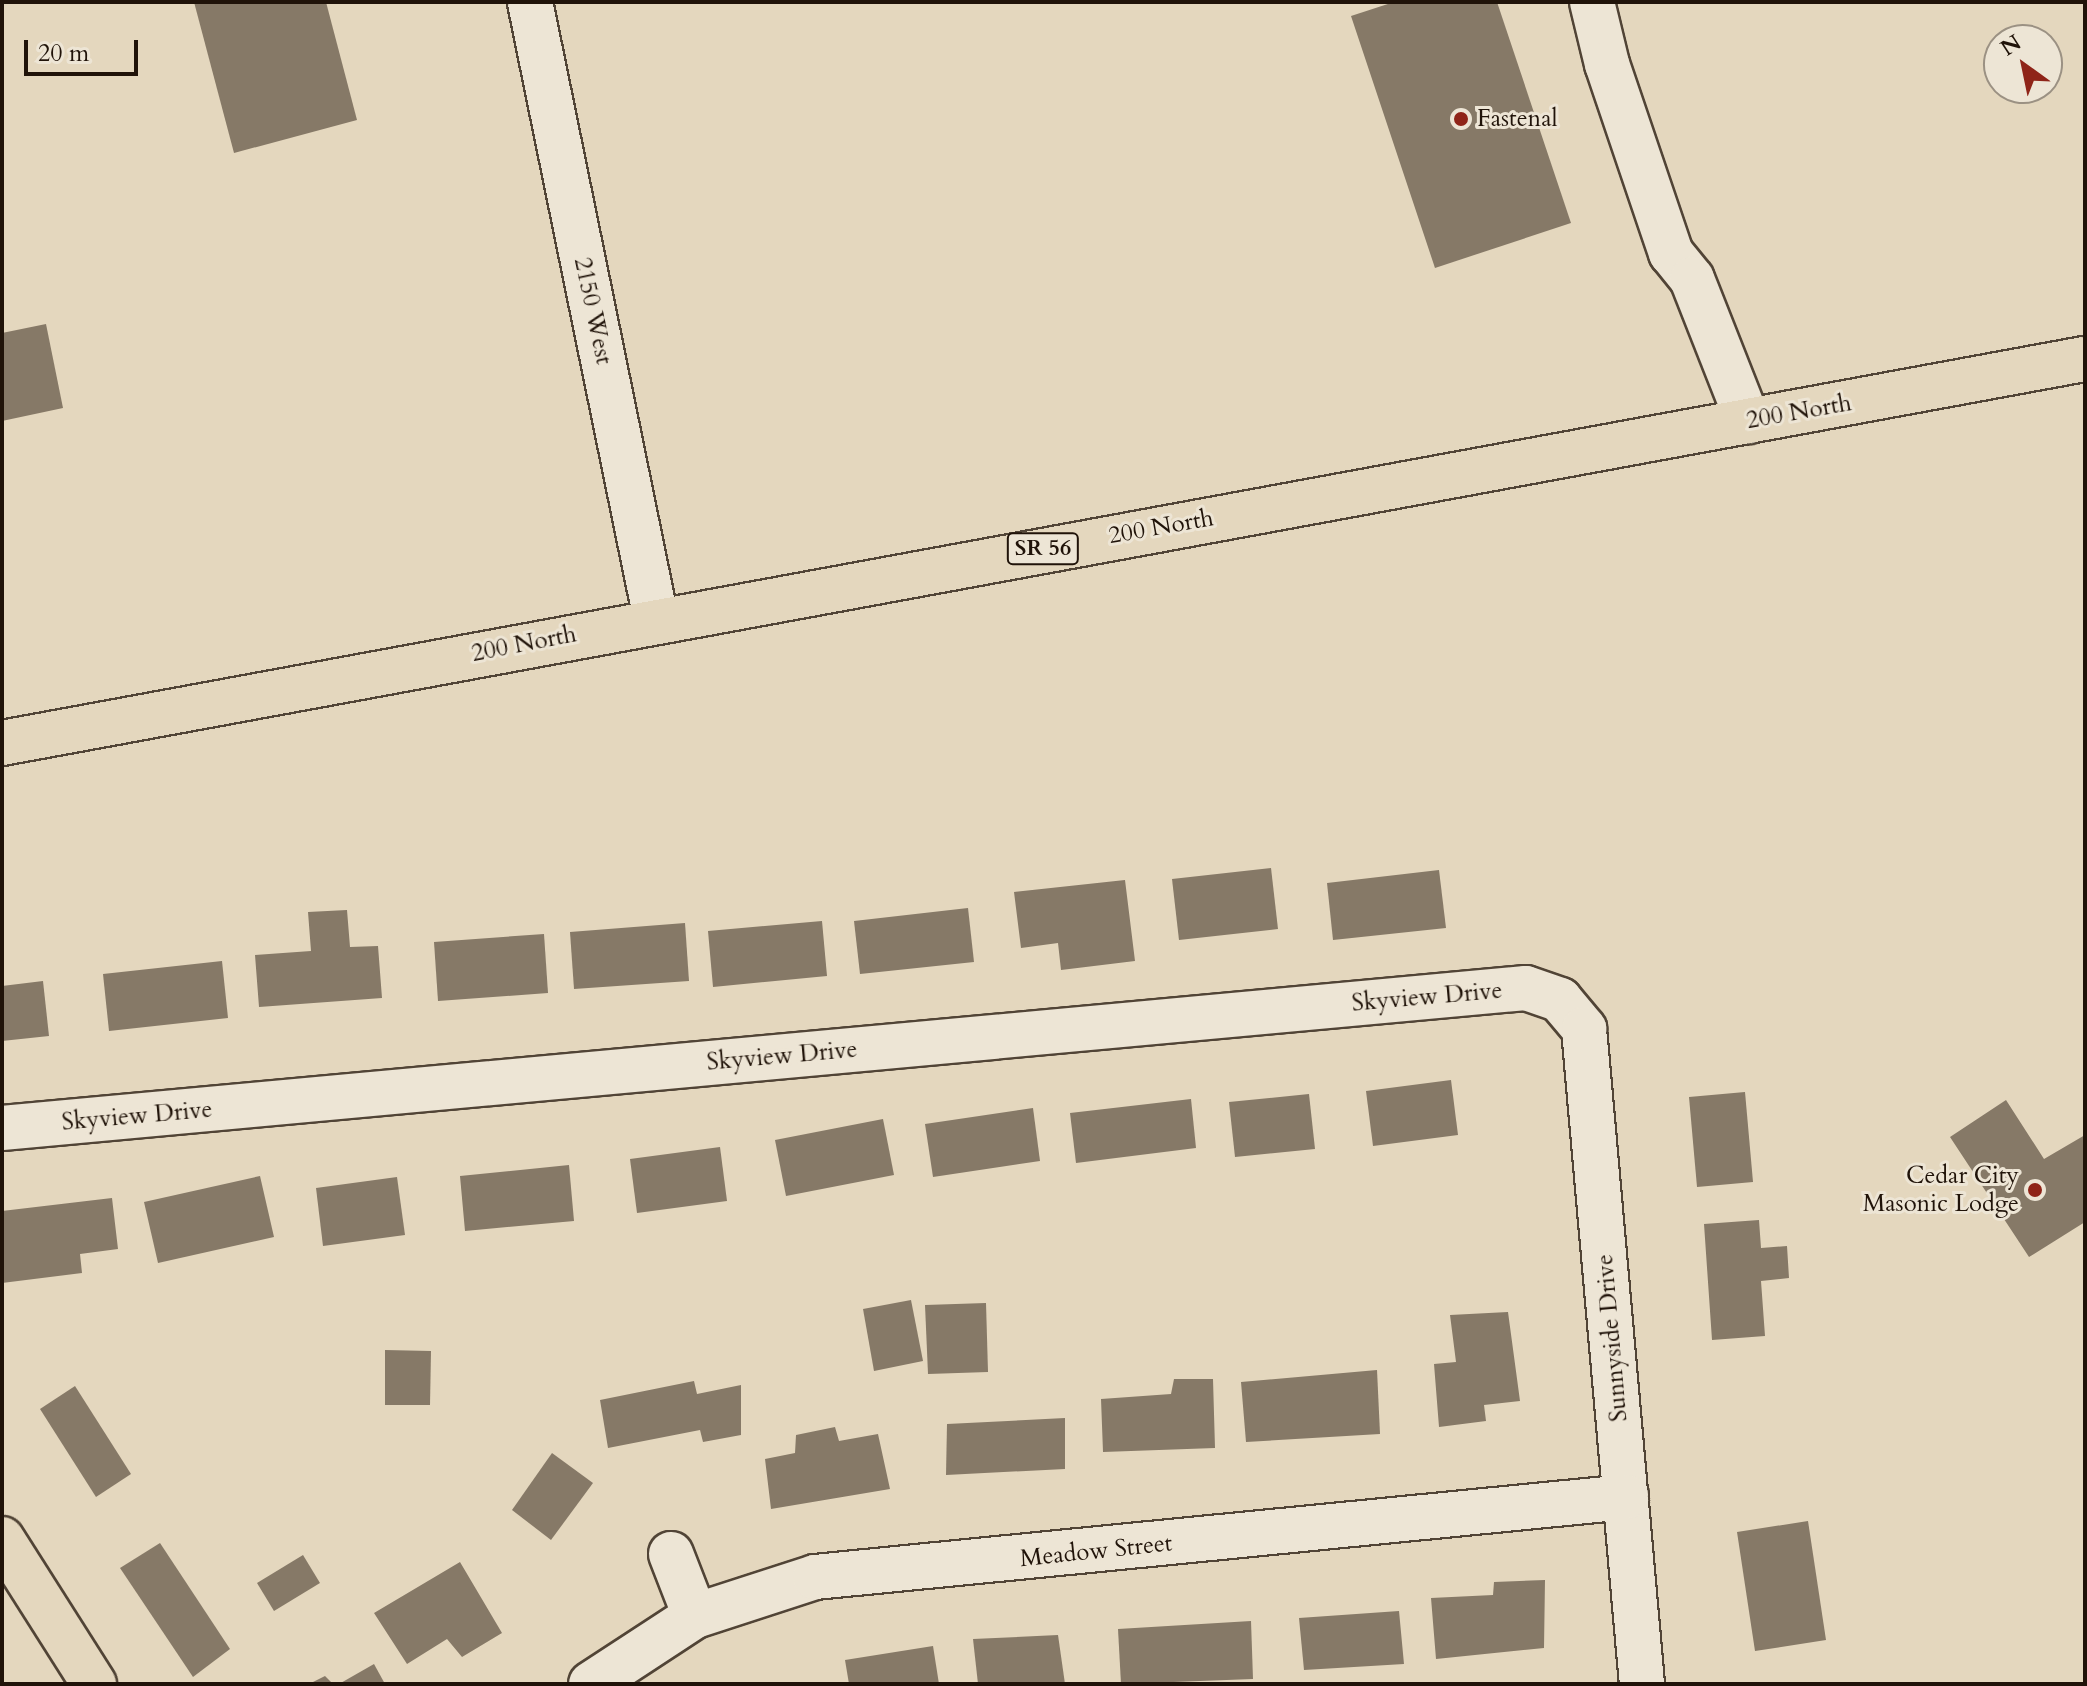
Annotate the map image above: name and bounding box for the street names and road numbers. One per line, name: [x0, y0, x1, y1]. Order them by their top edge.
street label: 2150 West: [568, 255, 618, 367]
street label: 200 North: [1744, 389, 1854, 435]
street label: 200 North: [1106, 504, 1216, 550]
road number: SR 56: [1005, 531, 1081, 567]
street label: 200 North: [469, 620, 579, 668]
street label: Skyview Drive: [1350, 976, 1504, 1018]
street label: Skyview Drive: [705, 1035, 859, 1077]
street label: Skyview Drive: [60, 1095, 214, 1137]
street label: Sunnyside Drive: [1590, 1253, 1634, 1423]
street label: Meadow Street: [1018, 1529, 1174, 1573]

